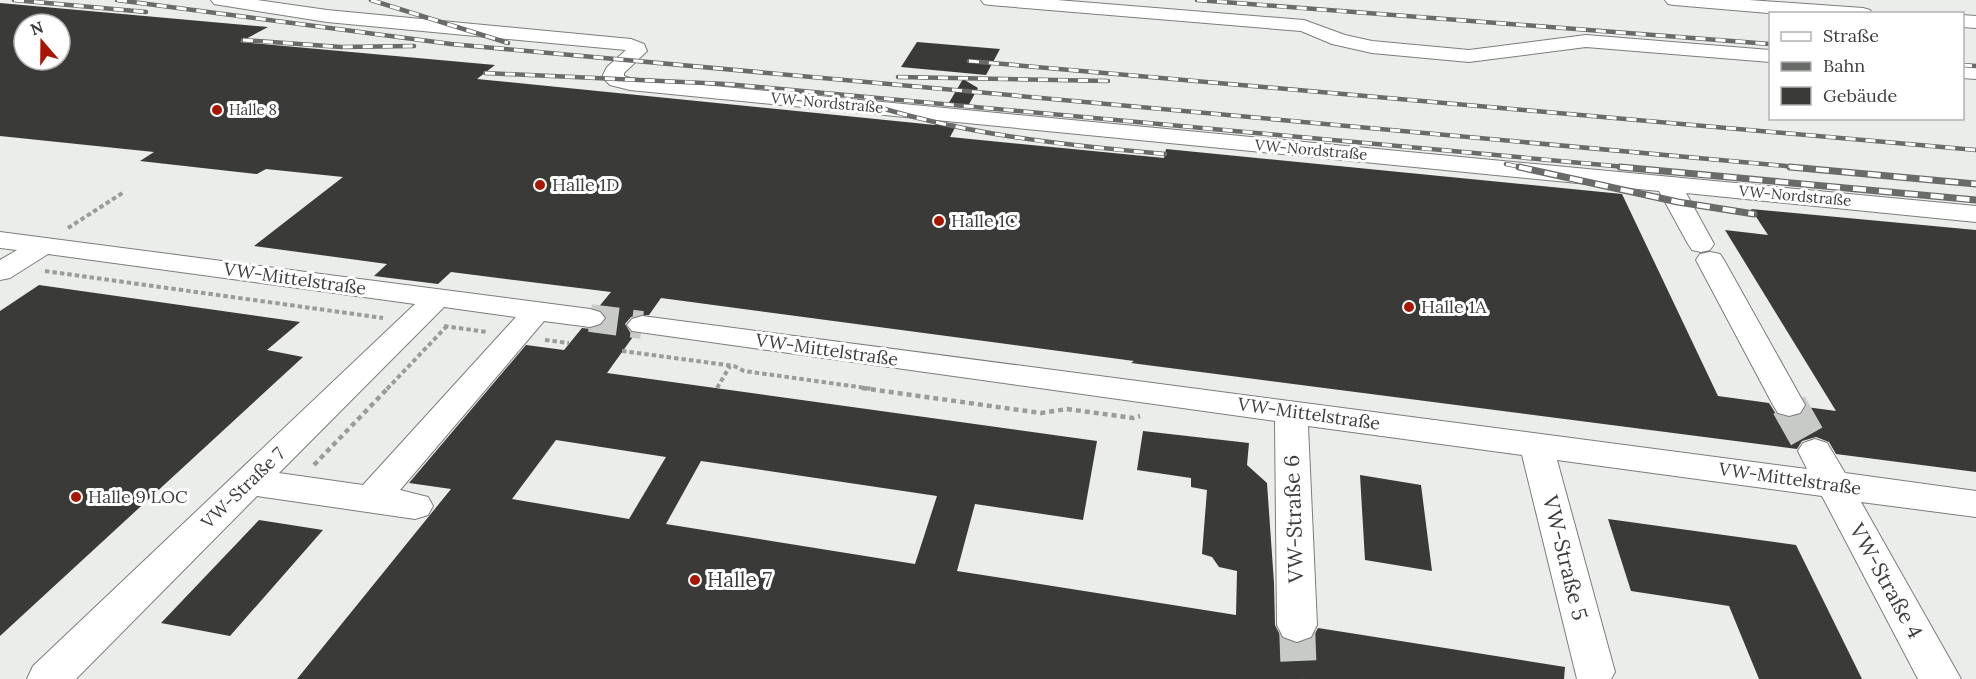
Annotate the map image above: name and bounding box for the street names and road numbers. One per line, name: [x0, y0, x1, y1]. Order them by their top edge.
street label: VW-Nordstraße: [769, 88, 884, 117]
street label: VW-Nordstraße: [1253, 135, 1368, 164]
street label: VW-Nordstraße: [1737, 181, 1852, 210]
street label: VW-Mittelstraße: [221, 257, 368, 300]
street label: VW-Mittelstraße: [753, 328, 900, 371]
street label: VW-Mittelstraße: [1235, 392, 1382, 435]
street label: VW-Straße 7: [195, 442, 289, 534]
street label: VW-Straße 6: [1278, 455, 1309, 585]
street label: VW-Mittelstraße: [1716, 457, 1863, 500]
street label: VW-Straße 5: [1537, 492, 1594, 623]
street label: VW-Straße 4: [1843, 518, 1929, 643]

